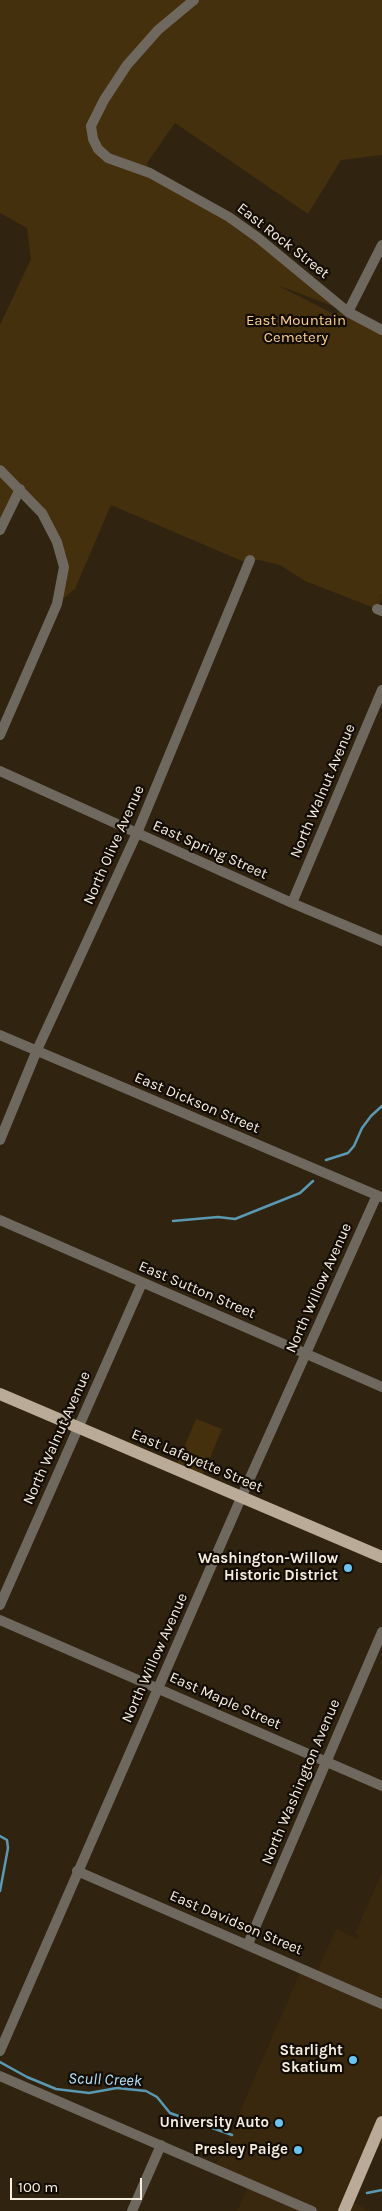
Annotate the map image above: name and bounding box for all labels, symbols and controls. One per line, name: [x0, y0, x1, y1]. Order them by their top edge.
street label: East Rock Street: [233, 199, 333, 283]
park label: East Mountain Cemetery: [246, 312, 346, 347]
street label: North Walnut Avenue: [287, 721, 359, 861]
street label: North Olive Avenue: [80, 783, 148, 907]
street label: East Spring Street: [150, 817, 270, 883]
street label: East Dickson Street: [132, 1068, 262, 1138]
street label: North Willow Avenue: [282, 1220, 356, 1356]
street label: East Sutton Street: [136, 1257, 258, 1323]
street label: North Walnut Avenue: [19, 1368, 95, 1508]
street label: East Lafayette Street: [129, 1425, 265, 1497]
place label: Washington-Willow Historic District: [198, 1550, 338, 1585]
marker: Washington-Willow Historic District: [342, 1562, 354, 1574]
street label: North Willow Avenue: [118, 1590, 192, 1726]
street label: East Maple Street: [166, 1668, 284, 1734]
street label: North Washington Avenue: [258, 1697, 344, 1867]
street label: East Davidson Street: [167, 1887, 305, 1959]
place label: Starlight Skatium: [279, 2042, 343, 2077]
marker: Starlight Skatium: [347, 2054, 359, 2066]
water label: Scull Creek: [68, 2069, 142, 2091]
place label: University Auto: [159, 2114, 269, 2132]
marker: University Auto: [273, 2117, 285, 2129]
place label: Presley Paige: [195, 2141, 288, 2159]
marker: Presley Paige: [292, 2144, 304, 2156]
scale bar: [12, 2168, 145, 2200]
text: 100 m: [18, 2178, 58, 2196]

